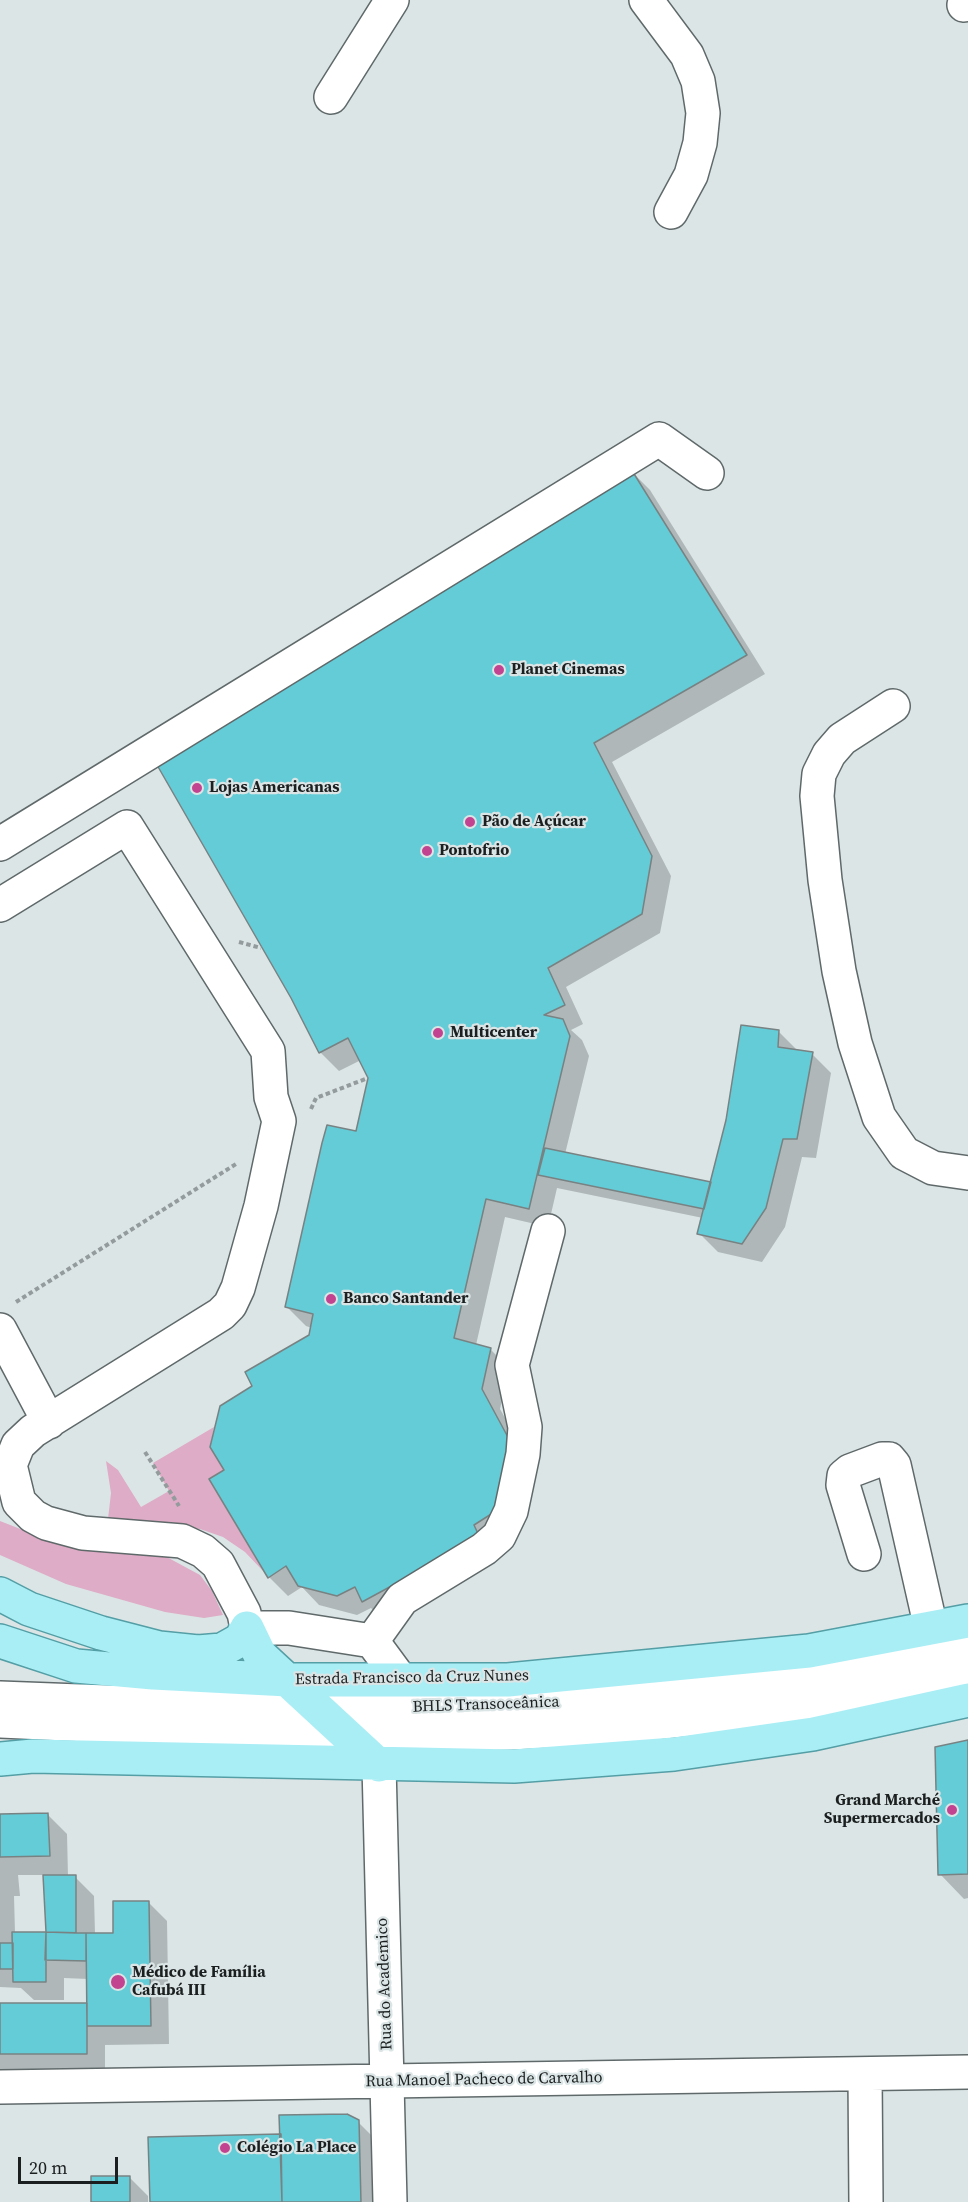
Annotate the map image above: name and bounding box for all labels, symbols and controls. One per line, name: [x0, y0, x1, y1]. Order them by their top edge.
place label: Planet Cinemas: [511, 660, 625, 680]
marker: Planet Cinemas: [492, 663, 506, 677]
place label: Lojas Americanas: [209, 778, 340, 798]
marker: Lojas Americanas: [190, 781, 204, 795]
place label: Pão de Açúcar: [482, 812, 586, 832]
marker: Pão de Açúcar: [463, 815, 477, 829]
place label: Pontofrio: [439, 841, 509, 861]
marker: Pontofrio: [420, 844, 434, 858]
place label: Multicenter: [450, 1023, 537, 1043]
marker: Multicenter: [431, 1026, 445, 1040]
place label: Banco Santander: [343, 1289, 469, 1309]
marker: Banco Santander: [324, 1292, 338, 1306]
street label: Estrada Francisco da Cruz Nunes: [295, 1666, 529, 1690]
street label: BHLS Transoceânica: [412, 1693, 560, 1717]
place label: Grand Marché Supermercados: [824, 1791, 940, 1829]
marker: Grand Marché Supermercados: [945, 1803, 959, 1817]
street label: Rua do Academico: [373, 1918, 397, 2050]
place label: Médico de Família Cafubá III: [132, 1963, 266, 2001]
marker: Médico de Família Cafubá III: [109, 1973, 127, 1991]
street label: Rua Manoel Pacheco de Carvalho: [365, 2068, 603, 2092]
place label: Colégio La Place: [237, 2138, 356, 2158]
marker: Colégio La Place: [218, 2141, 232, 2155]
scale bar: [21, 2145, 122, 2183]
text: 20 m: [29, 2155, 67, 2180]

